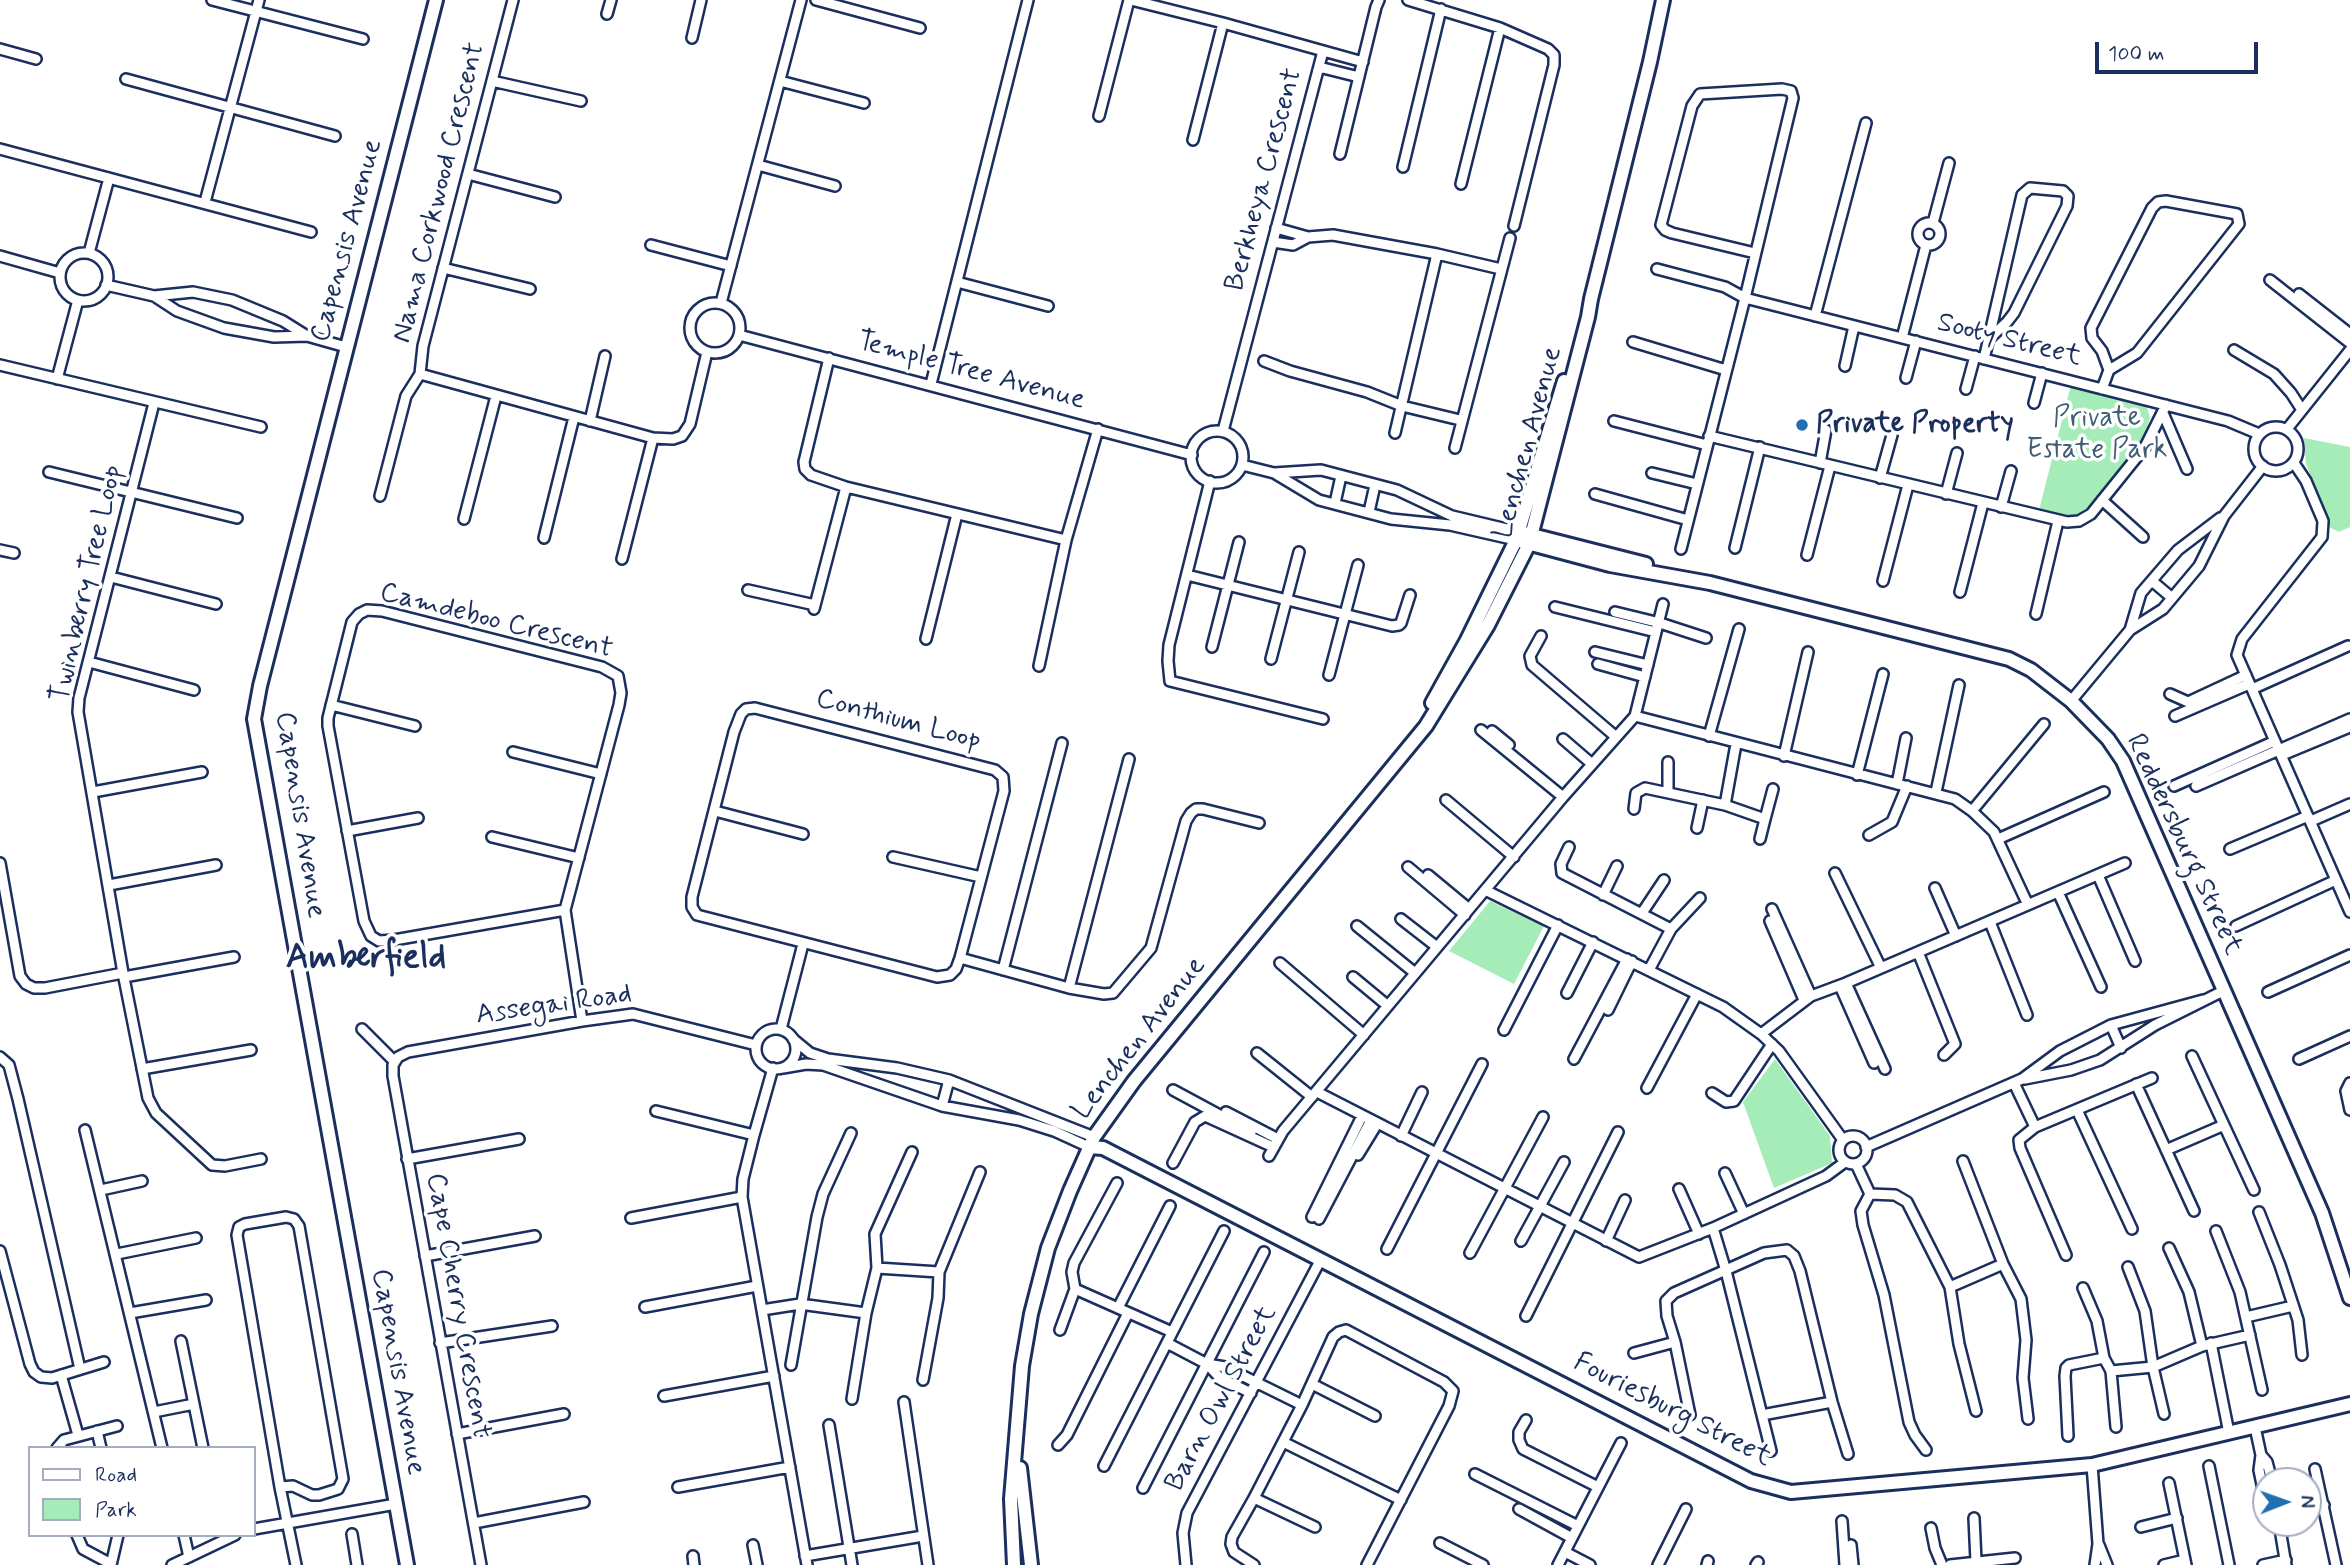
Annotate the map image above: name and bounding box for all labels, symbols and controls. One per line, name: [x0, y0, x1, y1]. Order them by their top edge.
scale bar: [2098, 28, 2261, 72]
street label: Nama Corkwood Crescent: [386, 39, 494, 347]
text: 100 m: [2108, 40, 2164, 68]
street label: Berkheya Crescent: [1219, 65, 1311, 295]
street label: Capensis Avenue: [305, 136, 391, 346]
street label: Sooty Street: [1933, 307, 2085, 375]
street label: Temple Tree Avenue: [853, 325, 1089, 419]
street label: Lenchen Avenue: [1487, 343, 1571, 543]
park label: Private Estate Park: [2027, 402, 2167, 468]
place label: Private Property: [1816, 408, 2014, 442]
marker: Private Property: [1794, 417, 1810, 433]
street label: Twinberry Tree Loop: [44, 462, 132, 706]
street label: Camdeboo Crescent: [376, 577, 616, 667]
street label: Conthium Loop: [812, 683, 984, 759]
street label: Capensis Avenue: [266, 709, 332, 921]
street label: Reddersburg Street: [2117, 729, 2249, 961]
district label: Amberfield: [286, 939, 446, 981]
street label: Lenchen Avenue: [1066, 951, 1214, 1127]
street label: Assegai Road: [474, 978, 634, 1034]
street label: Cape Cherry Crescent: [417, 1171, 497, 1441]
street label: Capensis Avenue: [362, 1266, 432, 1478]
street label: Barn Owl Street: [1159, 1300, 1285, 1498]
street label: Fouriesburg Street: [1567, 1347, 1777, 1475]
legend: [28, 1446, 256, 1537]
text: Road: [95, 1461, 137, 1489]
north arrow: [2252, 1467, 2322, 1537]
text: N: [2294, 1495, 2319, 1508]
text: Park: [95, 1496, 137, 1524]

